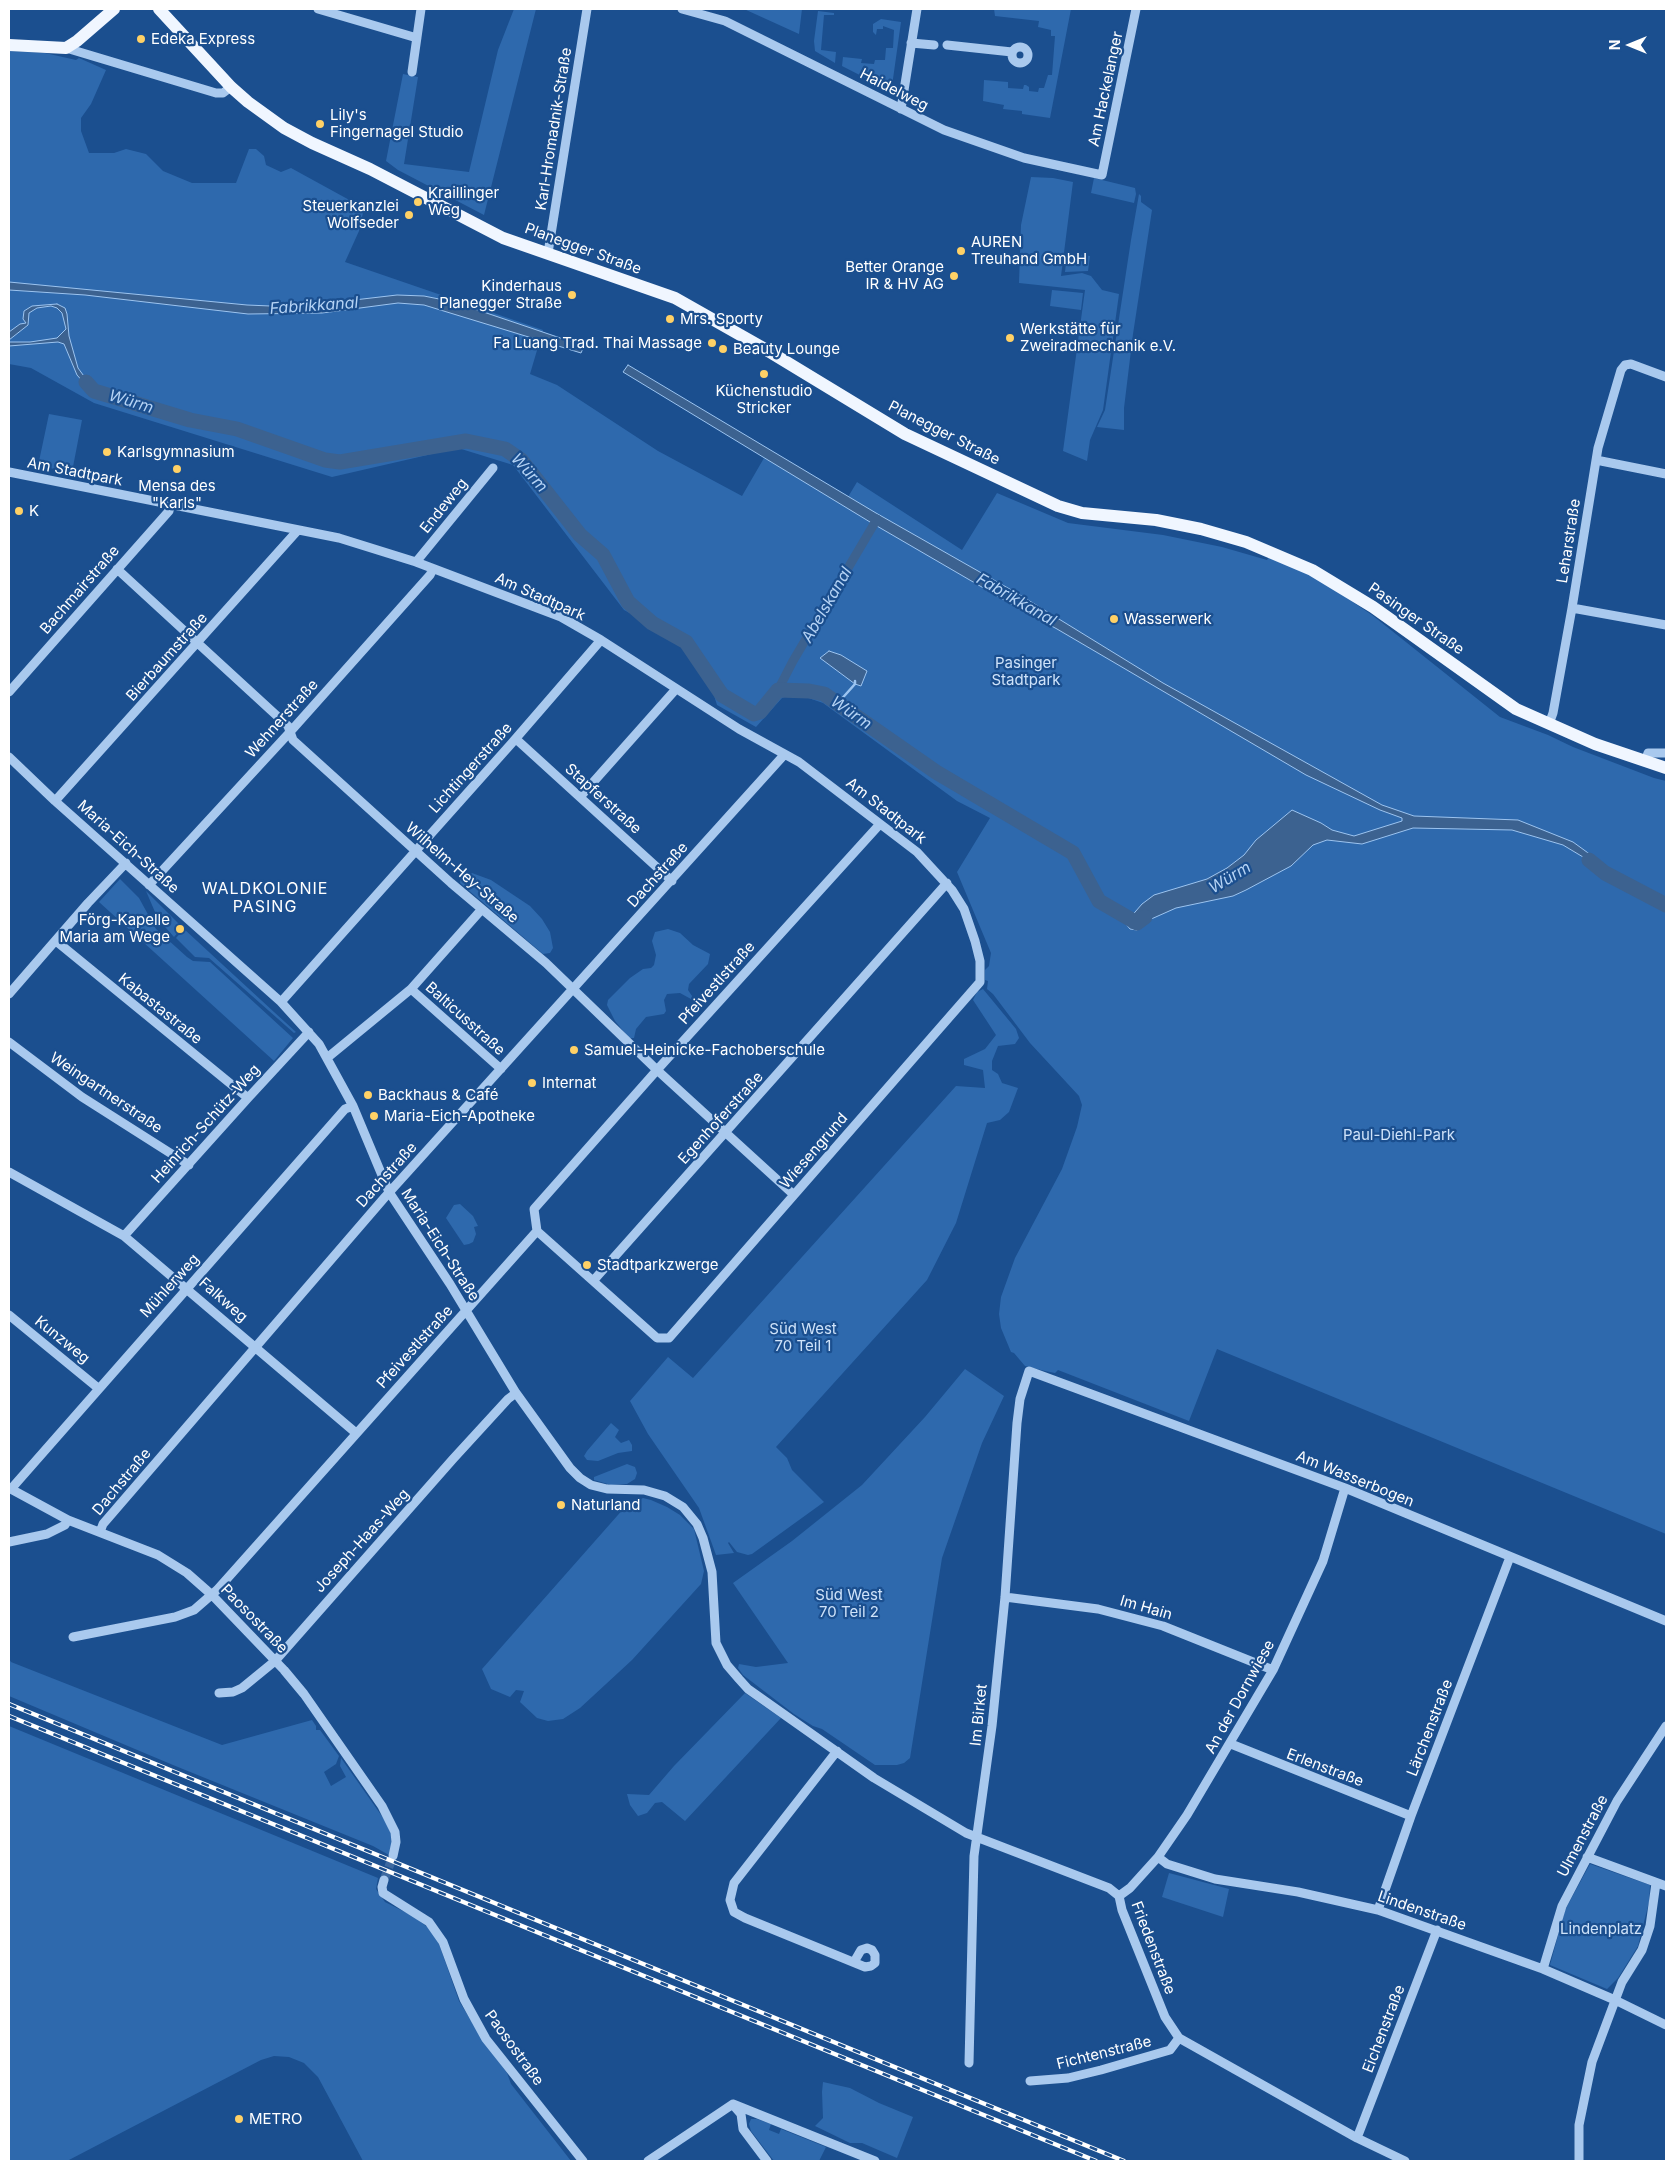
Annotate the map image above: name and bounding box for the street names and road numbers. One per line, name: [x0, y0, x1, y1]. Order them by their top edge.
street label: Am Hackelanger: [1085, 30, 1127, 148]
street label: Karl-Hromadnik-Straße: [532, 46, 576, 212]
street label: Haidelweg: [857, 65, 931, 115]
street label: Planegger Straße: [522, 220, 644, 278]
street label: Planegger Straße: [885, 397, 1003, 469]
street label: Am Stadtpark: [26, 454, 124, 490]
street label: Endeweg: [416, 475, 472, 537]
street label: Leharstraße: [1553, 498, 1585, 584]
street label: Bachmairstraße: [37, 542, 123, 638]
street label: Am Stadtpark: [492, 569, 588, 625]
street label: Pasinger Straße: [1365, 579, 1467, 659]
street label: Bierbaumstraße: [123, 609, 211, 705]
street label: Wehnerstraße: [242, 676, 322, 762]
street label: Lichtingerstraße: [426, 719, 516, 817]
street label: Stapferstraße: [561, 760, 645, 838]
street label: Am Stadtpark: [842, 774, 930, 848]
street label: Maria-Eich-Straße: [74, 797, 182, 897]
street label: Wilhelm-Hey-Straße: [402, 819, 522, 927]
street label: Dachstraße: [624, 839, 692, 911]
street label: Pfeivestlstraße: [675, 938, 759, 1028]
street label: Kabastastraße: [115, 970, 205, 1048]
street label: Balticusstraße: [421, 979, 509, 1059]
street label: Weingartnerstraße: [46, 1049, 166, 1137]
street label: Heinrich-Schütz-Weg: [148, 1061, 264, 1187]
street label: Egenhoferstraße: [675, 1068, 767, 1168]
street label: Wiesengrund: [776, 1109, 852, 1193]
street label: Dachstraße: [353, 1139, 421, 1211]
street label: Maria-Eich-Straße: [397, 1185, 483, 1305]
street label: Mühlerweg: [137, 1250, 203, 1322]
street label: Falkweg: [195, 1274, 251, 1326]
street label: Pfeivestlstraße: [373, 1302, 457, 1392]
street label: Kunzweg: [31, 1312, 93, 1368]
street label: Dachstraße: [89, 1445, 155, 1519]
street label: Am Wasserbogen: [1293, 1447, 1417, 1511]
street label: Joseph-Haas-Weg: [311, 1485, 413, 1597]
street label: Paosostraße: [217, 1581, 291, 1657]
street label: Im Hain: [1118, 1592, 1174, 1624]
street label: An der Dornwiese: [1201, 1637, 1279, 1757]
street label: Lärchenstraße: [1403, 1677, 1457, 1779]
street label: Im Birket: [967, 1683, 991, 1747]
street label: Erlenstraße: [1284, 1745, 1366, 1791]
street label: Ulmenstraße: [1554, 1792, 1612, 1880]
street label: Lindenstraße: [1375, 1887, 1469, 1935]
street label: Friedenstraße: [1127, 1899, 1179, 1997]
street label: Eichenstraße: [1359, 1983, 1409, 2075]
street label: Paosostraße: [481, 2007, 547, 2089]
street label: Fichtenstraße: [1055, 2033, 1153, 2073]

